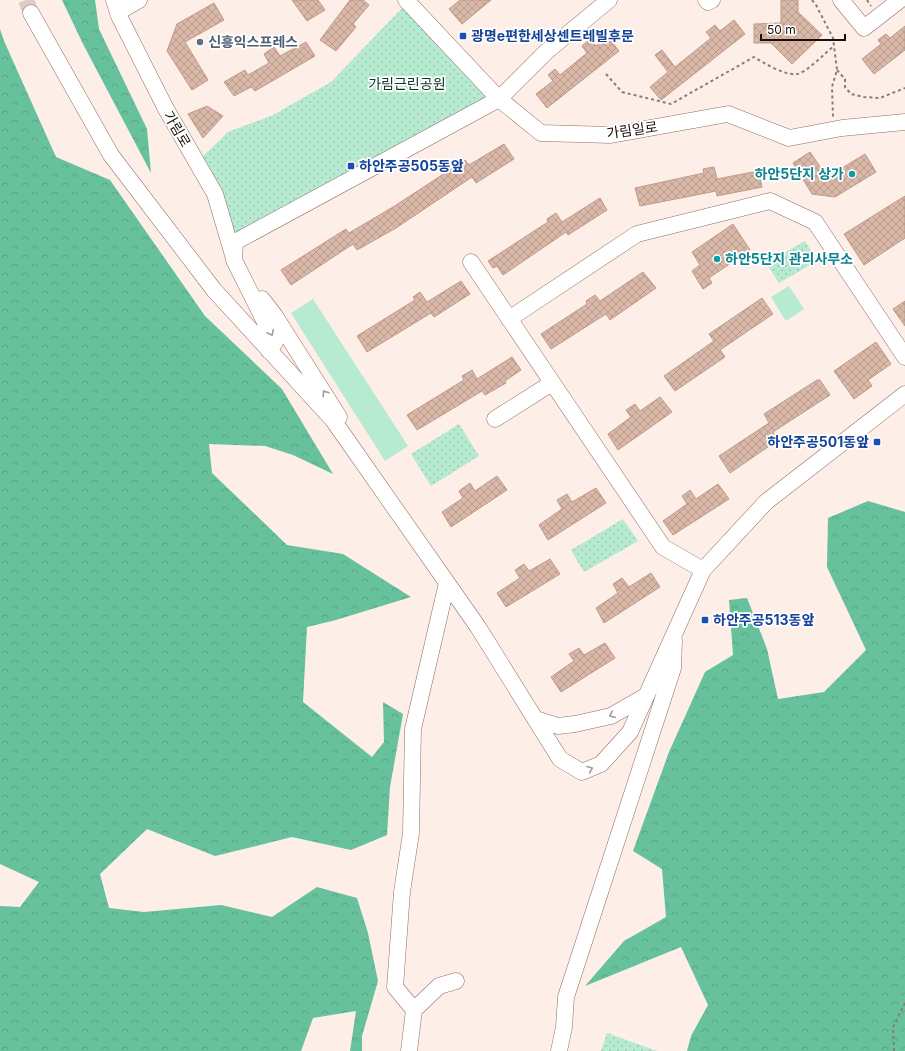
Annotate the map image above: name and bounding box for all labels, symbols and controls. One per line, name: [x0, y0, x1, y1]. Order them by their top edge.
scale bar: [761, 16, 845, 42]
text: 50 m: [767, 22, 796, 37]
place label: 광명e편한세상센트레빌후문: [471, 27, 634, 44]
marker: 광명e편한세상센트레빌후문: [458, 31, 468, 41]
place label: 신흥익스프레스: [208, 33, 298, 50]
marker: 신흥익스프레스: [195, 37, 205, 47]
park label: 가림근린공원: [368, 75, 446, 92]
street label: 가림로: [160, 108, 195, 150]
street label: 가림일로: [605, 117, 659, 142]
place label: 하안주공505동앞: [359, 157, 464, 174]
marker: 하안주공505동앞: [346, 161, 356, 171]
place label: 하안5단지 상가: [754, 165, 844, 182]
marker: 하안5단지 상가: [847, 169, 857, 179]
place label: 하안5단지 관리사무소: [725, 250, 853, 267]
marker: 하안5단지 관리사무소: [712, 254, 722, 264]
one-way arrow: [266, 328, 273, 336]
one-way arrow: [322, 390, 330, 397]
place label: 하안주공501동앞: [767, 433, 869, 450]
marker: 하안주공501동앞: [872, 437, 882, 447]
place label: 하안주공513동앞: [713, 611, 814, 628]
marker: 하안주공513동앞: [700, 615, 710, 625]
one-way arrow: [608, 710, 616, 718]
one-way arrow: [586, 766, 593, 774]

